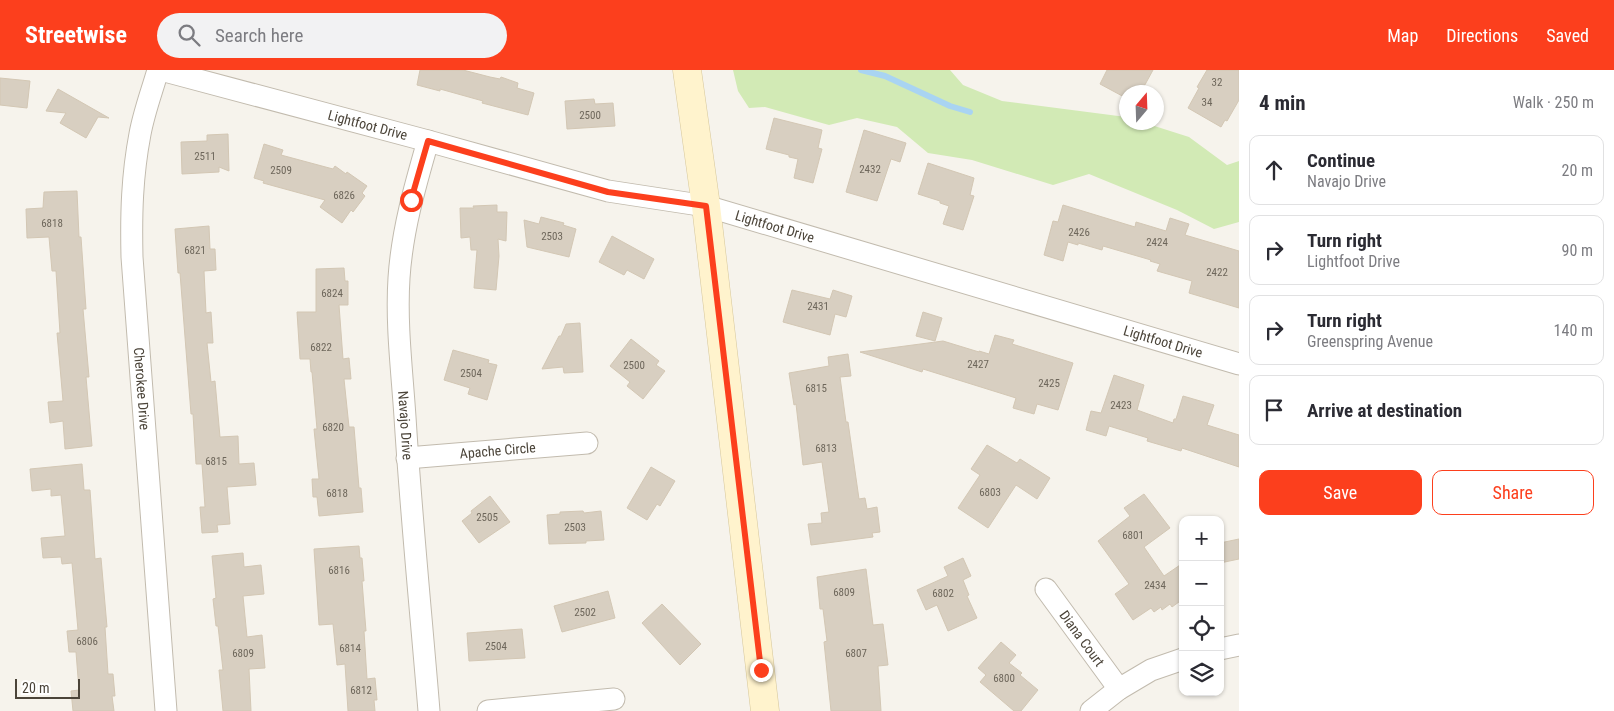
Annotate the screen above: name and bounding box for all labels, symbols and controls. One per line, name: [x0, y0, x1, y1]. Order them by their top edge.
search box: [157, 13, 507, 58]
text: Streetwise: [25, 21, 127, 49]
icon: search: [175, 21, 203, 49]
text: Search here: [215, 24, 303, 47]
text: Map: [1387, 25, 1418, 46]
text: Directions: [1446, 25, 1518, 46]
text: Saved: [1546, 25, 1589, 46]
house number: 32: [1212, 76, 1222, 89]
north arrow: [1119, 85, 1164, 130]
text: 4 min: [1259, 91, 1306, 115]
text: Walk · 250 m: [1513, 93, 1594, 112]
house number: 34: [1202, 96, 1213, 109]
street label: Lightfoot Drive: [326, 107, 410, 143]
house number: 2500: [579, 109, 601, 122]
text: Continue: [1307, 149, 1375, 172]
house number: 2511: [194, 150, 216, 163]
icon: ahead: [1260, 156, 1288, 184]
text: 20 m: [1561, 161, 1593, 180]
house number: 2432: [859, 163, 881, 176]
house number: 2509: [270, 164, 292, 177]
text: Navajo Drive: [1307, 172, 1386, 191]
house number: 6826: [333, 189, 355, 202]
route start: [400, 189, 423, 212]
street label: Lightfoot Drive: [733, 207, 817, 246]
house number: 6818: [41, 217, 63, 230]
house number: 2426: [1068, 226, 1090, 239]
text: Turn right: [1307, 229, 1382, 252]
house number: 2503: [541, 230, 563, 243]
house number: 2424: [1146, 236, 1168, 249]
icon: right: [1260, 236, 1288, 264]
text: 90 m: [1561, 241, 1593, 260]
house number: 6821: [184, 244, 206, 257]
text: Lightfoot Drive: [1307, 252, 1400, 271]
house number: 2422: [1206, 266, 1228, 279]
house number: 6824: [321, 287, 343, 300]
house number: 2431: [807, 300, 829, 313]
text: Turn right: [1307, 309, 1382, 332]
icon: right: [1260, 316, 1288, 344]
text: 140 m: [1554, 321, 1593, 340]
street label: Lightfoot Drive: [1122, 322, 1205, 361]
text: Greenspring Avenue: [1307, 332, 1433, 351]
house number: 6822: [310, 341, 332, 354]
street label: Cherokee Drive: [131, 347, 153, 431]
house number: 2427: [967, 358, 989, 371]
house number: 2500: [623, 359, 645, 372]
house number: 2504: [460, 367, 482, 380]
house number: 2425: [1038, 377, 1060, 390]
house number: 6815: [805, 382, 827, 395]
street label: Navajo Drive: [395, 390, 416, 461]
icon: arrive: [1260, 396, 1288, 424]
house number: 2423: [1110, 399, 1132, 412]
text: Arrive at destination: [1307, 399, 1462, 422]
house number: 6820: [322, 421, 344, 434]
street label: Apache Circle: [459, 439, 537, 462]
house number: 6813: [815, 442, 837, 455]
house number: 6815: [205, 455, 227, 468]
button: Save: [1259, 470, 1422, 515]
button: Share: [1432, 470, 1594, 515]
house number: 6803: [979, 486, 1001, 499]
house number: 6818: [326, 487, 348, 500]
house number: 2505: [476, 511, 498, 524]
map controls: [1179, 516, 1224, 696]
button: +: [1179, 516, 1224, 561]
house number: 2503: [564, 521, 586, 534]
house number: 6801: [1122, 529, 1144, 542]
button: −: [1179, 561, 1224, 606]
house number: 6816: [328, 564, 350, 577]
house number: 2434: [1144, 579, 1166, 592]
house number: 6809: [833, 586, 855, 599]
house number: 6802: [932, 587, 954, 600]
house number: 2502: [574, 606, 596, 619]
button: locate: [1179, 606, 1224, 651]
street label: Diana Court: [1056, 607, 1108, 669]
house number: 6806: [76, 635, 98, 648]
house number: 2504: [485, 640, 507, 653]
house number: 6814: [339, 642, 361, 655]
house number: 6809: [232, 647, 254, 660]
house number: 6807: [845, 647, 867, 660]
button: layers: [1179, 651, 1224, 696]
route end: [750, 659, 773, 682]
house number: 6800: [993, 672, 1015, 685]
scale bar: [15, 676, 80, 699]
text: 20 m: [22, 680, 50, 696]
house number: 6812: [350, 684, 372, 697]

